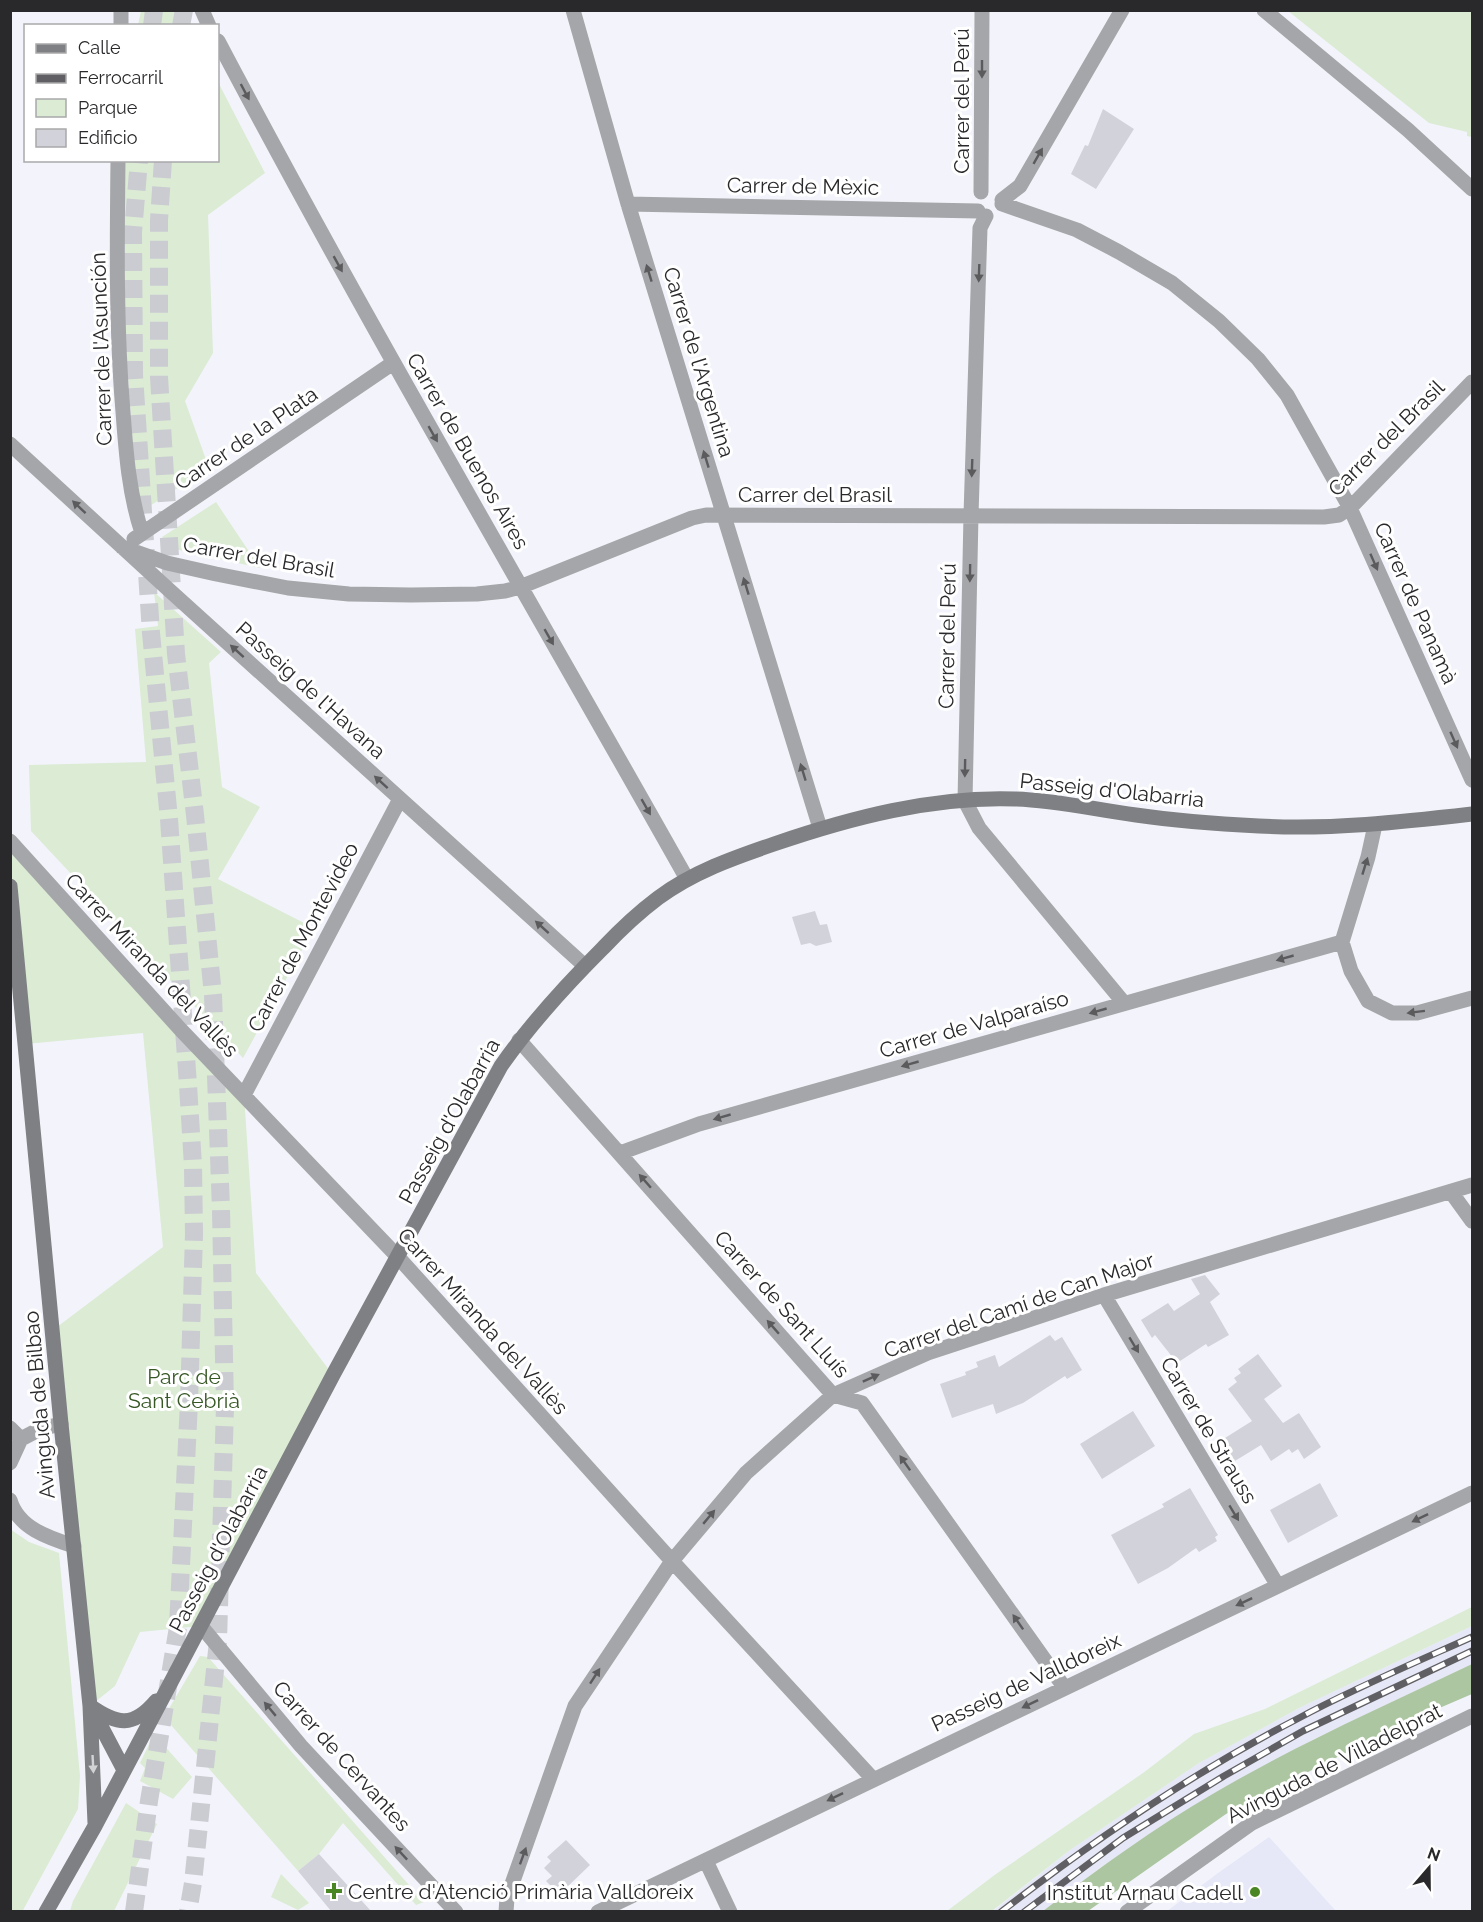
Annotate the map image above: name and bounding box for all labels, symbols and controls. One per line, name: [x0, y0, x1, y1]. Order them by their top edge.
legend: [24, 24, 219, 162]
street label: Carrer del Perú: [949, 28, 974, 174]
text: Calle: [78, 37, 121, 58]
one-way arrow: [977, 59, 987, 78]
text: Ferrocarril: [78, 67, 163, 88]
one-way arrow: [240, 84, 250, 101]
text: Parque: [78, 97, 138, 118]
text: Edificio: [78, 127, 138, 148]
one-way arrow: [1033, 147, 1043, 164]
street label: Carrer de Mèxic: [727, 172, 879, 200]
street label: Carrer de l'Asunción: [85, 252, 117, 446]
one-way arrow: [333, 255, 343, 272]
one-way arrow: [644, 264, 653, 282]
street label: Carrer de l'Argentina: [658, 264, 740, 460]
one-way arrow: [974, 264, 984, 283]
street label: Carrer de Buenos Aires: [402, 349, 534, 553]
street label: Carrer del Brasil: [1323, 375, 1449, 501]
street label: Carrer de la Plata: [170, 381, 322, 495]
one-way arrow: [428, 426, 439, 442]
one-way arrow: [701, 450, 711, 468]
one-way arrow: [968, 459, 977, 478]
street label: Carrer del Brasil: [738, 482, 892, 507]
one-way arrow: [72, 501, 86, 515]
street label: Carrer de Panamà: [1369, 518, 1463, 688]
street label: Carrer del Brasil: [181, 531, 337, 583]
one-way arrow: [1369, 553, 1379, 571]
street label: Carrer del Perú: [933, 563, 961, 709]
one-way arrow: [965, 564, 974, 583]
one-way arrow: [740, 577, 750, 595]
street label: Passeig de l'Havana: [231, 616, 391, 764]
one-way arrow: [544, 629, 554, 646]
one-way arrow: [229, 644, 244, 658]
one-way arrow: [1449, 731, 1459, 749]
one-way arrow: [961, 759, 970, 778]
one-way arrow: [798, 763, 807, 781]
street label: Passeig d'Olabarria: [1019, 768, 1205, 812]
one-way arrow: [374, 776, 389, 789]
one-way arrow: [641, 799, 651, 816]
street label: Carrer de Montevideo: [242, 838, 364, 1036]
one-way arrow: [1361, 857, 1371, 875]
street label: Carrer Miranda del Vallès: [60, 868, 244, 1062]
one-way arrow: [534, 920, 549, 934]
one-way arrow: [1276, 954, 1294, 963]
street label: Carrer de Valparaíso: [877, 985, 1071, 1063]
one-way arrow: [1089, 1007, 1107, 1016]
one-way arrow: [1406, 1007, 1425, 1016]
street label: Passeig d'Olabarria: [393, 1034, 505, 1208]
one-way arrow: [901, 1060, 919, 1069]
one-way arrow: [713, 1113, 731, 1122]
one-way arrow: [639, 1174, 652, 1189]
street label: Carrer Miranda del Vallès: [393, 1223, 573, 1419]
street label: Carrer de Sant Lluís: [709, 1225, 855, 1383]
street label: Carrer del Camí de Can Major: [881, 1247, 1158, 1363]
street label: Avinguda de Bilbao: [18, 1310, 60, 1500]
one-way arrow: [766, 1320, 780, 1335]
one-way arrow: [1129, 1337, 1140, 1353]
street label: Carrer de Strauss: [1155, 1352, 1263, 1508]
park label: Parc de Sant Cebrià: [128, 1364, 240, 1413]
one-way arrow: [862, 1374, 879, 1383]
one-way arrow: [899, 1456, 911, 1472]
street label: Passeig d'Olabarria: [163, 1461, 273, 1637]
one-way arrow: [1229, 1505, 1239, 1522]
one-way arrow: [702, 1509, 715, 1525]
one-way arrow: [1411, 1513, 1428, 1522]
one-way arrow: [1235, 1598, 1252, 1607]
one-way arrow: [1012, 1615, 1024, 1631]
street label: Passeig de Valldoreix: [927, 1627, 1125, 1737]
one-way arrow: [589, 1668, 601, 1684]
street label: Carrer de Cervantes: [268, 1676, 416, 1836]
street label: Avinguda de Villadelprat: [1222, 1698, 1446, 1828]
one-way arrow: [1021, 1699, 1038, 1708]
one-way arrow: [264, 1701, 277, 1717]
one-way arrow: [88, 1755, 97, 1774]
one-way arrow: [827, 1793, 844, 1802]
north arrow: [1399, 1838, 1459, 1898]
text: N: [1425, 1843, 1443, 1865]
one-way arrow: [395, 1847, 409, 1861]
one-way arrow: [519, 1847, 528, 1865]
place label: Centre d'Atenció Primària Valldoreix: [348, 1879, 694, 1904]
place label: Institut Arnau Cadell: [1047, 1880, 1243, 1905]
marker: Centre d'Atenció Primària Valldoreix: [325, 1882, 343, 1900]
marker: Institut Arnau Cadell: [1248, 1885, 1262, 1899]

